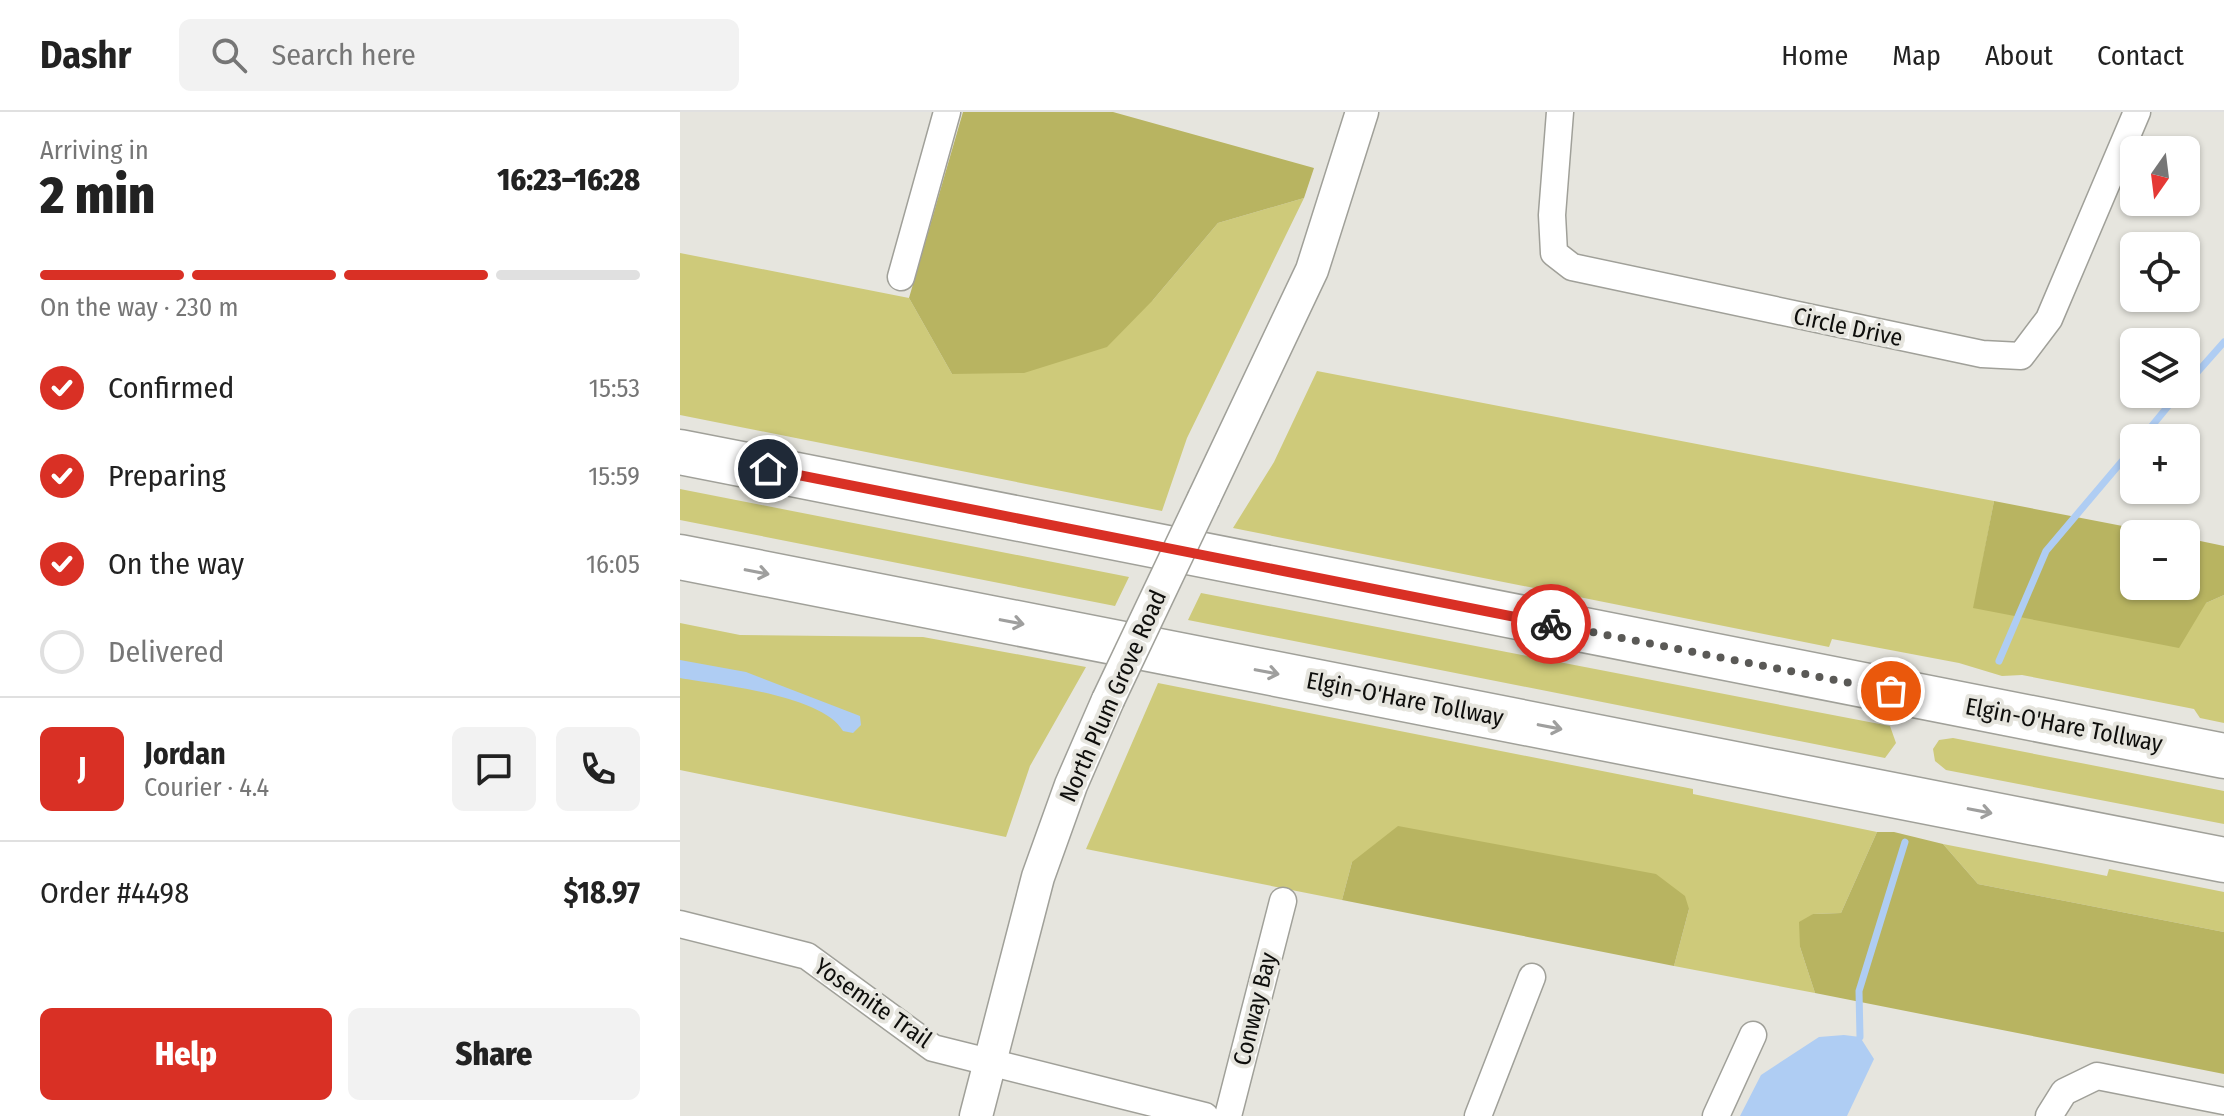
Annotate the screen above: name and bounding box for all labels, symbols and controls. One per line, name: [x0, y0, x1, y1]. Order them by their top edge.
search box: [179, 19, 739, 91]
text: Dashr: [40, 32, 131, 78]
icon: search: [207, 33, 251, 77]
text: Search here: [271, 37, 416, 73]
text: Home: [1781, 39, 1848, 72]
text: Map: [1892, 39, 1941, 72]
text: About: [1985, 39, 2053, 72]
text: Contact: [2097, 39, 2184, 72]
text: Arriving in: [40, 135, 149, 166]
north arrow: [2120, 136, 2200, 216]
map controls: [2120, 136, 2200, 600]
text: 16:23–16:28: [497, 162, 640, 198]
text: 2 min: [40, 164, 155, 227]
button: locate: [2120, 232, 2200, 312]
text: On the way · 230 m: [40, 292, 238, 323]
street label: Circle Drive: [1791, 302, 1905, 352]
button: layers: [2120, 328, 2200, 408]
icon: check: [40, 366, 84, 410]
text: Confirmed: [108, 370, 234, 406]
text: 15:53: [589, 373, 640, 404]
button: +: [2120, 424, 2200, 504]
pin: [734, 435, 802, 503]
icon: home: [746, 447, 790, 491]
icon: check: [40, 454, 84, 498]
text: Preparing: [108, 458, 226, 494]
text: 15:59: [588, 461, 640, 492]
button: −: [2120, 520, 2200, 600]
icon: check: [40, 542, 84, 586]
text: On the way: [108, 546, 244, 582]
text: 16:05: [586, 549, 640, 580]
one-way arrow: [743, 565, 769, 580]
courier: [1511, 584, 1591, 664]
street label: North Plum Grove Road: [1054, 586, 1172, 806]
icon: bike: [1529, 602, 1573, 646]
one-way arrow: [998, 615, 1024, 630]
text: Delivered: [108, 634, 224, 670]
pin: [1857, 657, 1925, 725]
one-way arrow: [1254, 665, 1279, 680]
street label: Elgin-O'Hare Tollway: [1304, 666, 1506, 732]
icon: bag: [1869, 669, 1913, 713]
street label: Elgin-O'Hare Tollway: [1963, 692, 2165, 758]
one-way arrow: [1536, 720, 1562, 735]
button: chat: [452, 727, 536, 811]
button: phone: [556, 727, 640, 811]
text: Jordan: [144, 736, 226, 772]
text: J: [78, 751, 86, 787]
text: Courier · 4.4: [144, 772, 269, 803]
one-way arrow: [1967, 805, 1992, 820]
text: Order #4498: [40, 875, 189, 911]
text: $18.97: [563, 875, 640, 911]
street label: Conway Bay: [1227, 949, 1283, 1068]
street label: Yosemite Trail: [809, 952, 937, 1054]
button: Help: [40, 1008, 332, 1100]
button: Share: [348, 1008, 640, 1100]

